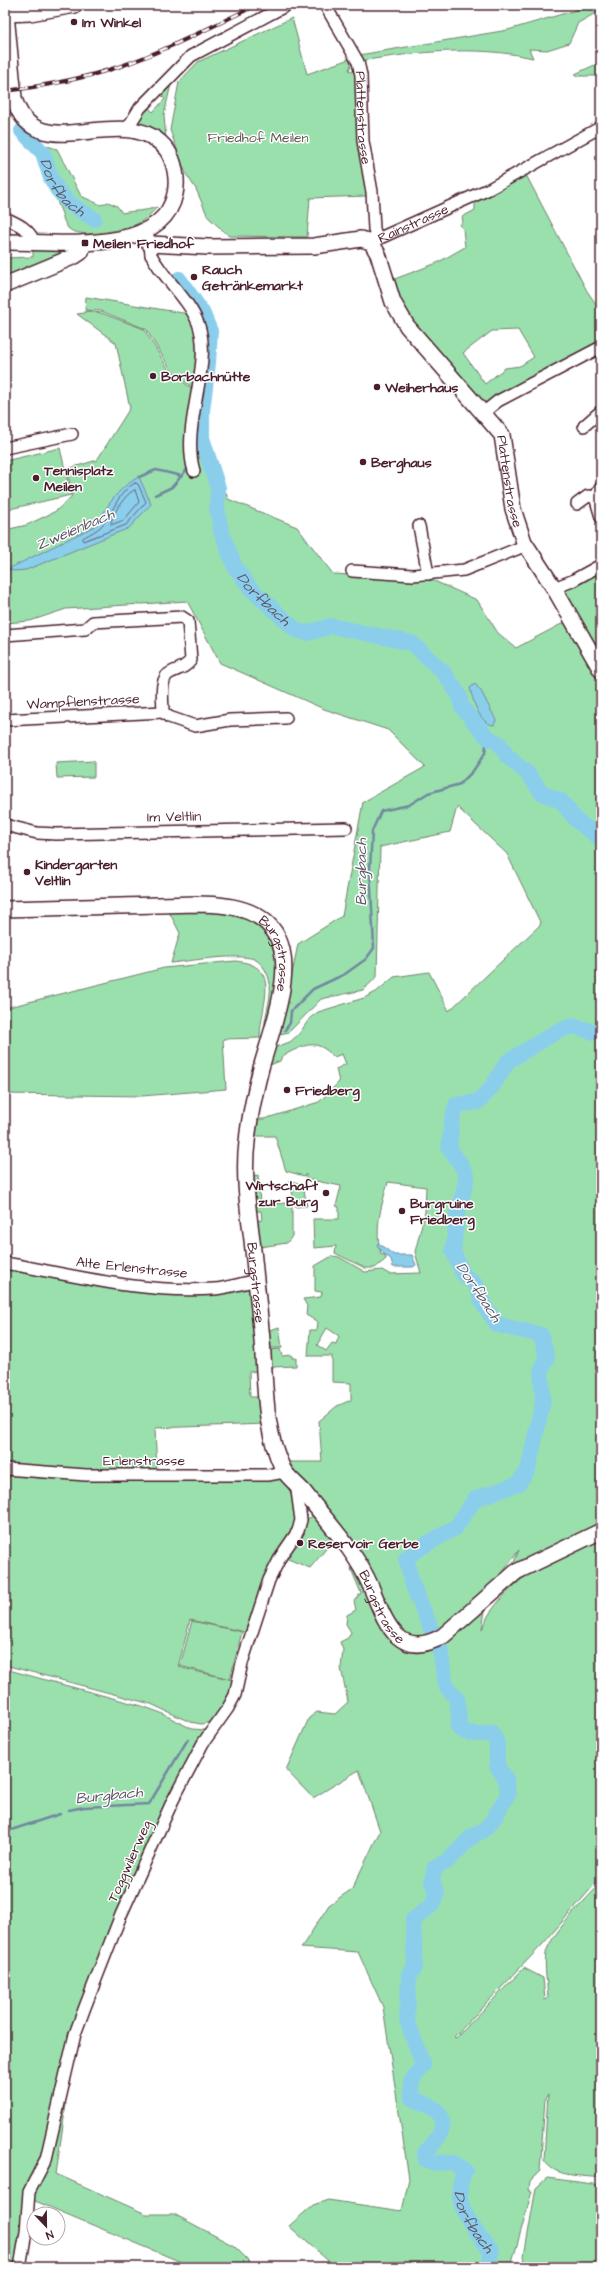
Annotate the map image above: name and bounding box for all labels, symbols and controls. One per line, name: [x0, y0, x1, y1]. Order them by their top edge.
place label: Im Winkel: [82, 13, 142, 33]
marker: Im Winkel: [69, 17, 79, 27]
street label: Plattenstrasse: [350, 71, 376, 166]
park label: Friedhof Meilen: [207, 128, 309, 148]
water label: Dorfbach: [34, 156, 90, 222]
street label: Rainstrasse: [375, 199, 452, 249]
place label: Meilen Friedhof: [93, 234, 195, 254]
marker: Meilen Friedhof: [80, 238, 90, 248]
place label: Rauch Getränkemarkt: [202, 260, 303, 296]
marker: Rauch Getränkemarkt: [189, 272, 199, 282]
place label: Borbachnütte: [161, 367, 251, 387]
marker: Borbachnütte: [148, 371, 158, 381]
place label: Weiherhaus: [384, 378, 458, 398]
marker: Weiherhaus: [372, 382, 382, 392]
street label: Plattenstrasse: [491, 434, 528, 531]
place label: Berghaus: [371, 453, 432, 474]
marker: Berghaus: [358, 457, 368, 467]
place label: Tennisplatz Meilen: [43, 461, 114, 497]
marker: Tennisplatz Meilen: [31, 473, 41, 483]
water label: Zweienbach: [33, 503, 118, 555]
water label: Dorfbach: [231, 568, 295, 631]
street label: Wampflenstrasse: [26, 689, 141, 715]
street label: Im Veltlin: [147, 807, 201, 827]
water label: Burgbach: [351, 838, 373, 906]
place label: Kindergarten Veltlin: [34, 855, 117, 891]
marker: Kindergarten Veltlin: [22, 867, 32, 877]
street label: Burgstrasse: [254, 911, 293, 994]
place label: Friedberg: [295, 1081, 360, 1102]
marker: Friedberg: [282, 1085, 292, 1095]
place label: Wirtschaft zur Burg: [244, 1176, 319, 1213]
marker: Wirtschaft zur Burg: [321, 1188, 331, 1198]
place label: Burgruine Friedberg: [410, 1194, 475, 1231]
marker: Burgruine Friedberg: [397, 1206, 407, 1216]
street label: Burgstrasse: [241, 1241, 269, 1324]
street label: Alte Erlenstrasse: [75, 1252, 189, 1284]
water label: Dorfbach: [451, 1258, 507, 1327]
street label: Erlenstrasse: [103, 1451, 185, 1471]
place label: Reservoir Gerbe: [308, 1534, 419, 1554]
marker: Reservoir Gerbe: [295, 1538, 305, 1548]
street label: Burgstrasse: [354, 1567, 409, 1650]
water label: Burgbach: [75, 1781, 144, 1810]
street label: Toggwilerweg: [103, 1817, 157, 1906]
water label: Dorfbach: [449, 2190, 499, 2258]
north arrow: [26, 2206, 66, 2246]
text: N: [43, 2227, 56, 2243]

